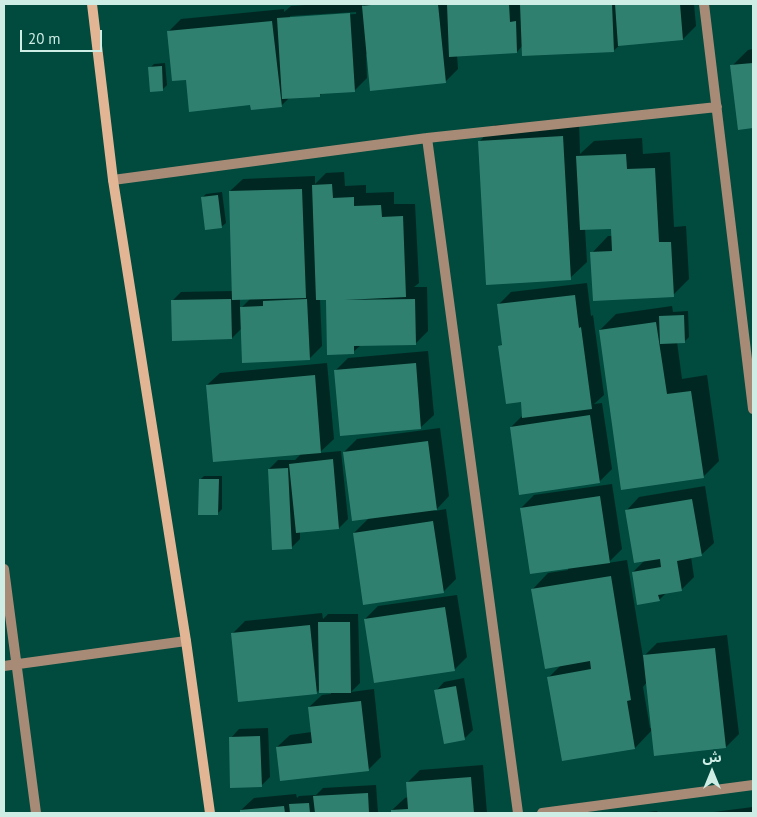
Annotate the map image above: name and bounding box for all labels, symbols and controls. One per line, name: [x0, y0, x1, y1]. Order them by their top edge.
scale bar: [22, 20, 105, 52]
text: 20 m: [28, 29, 61, 48]
north arrow: [687, 747, 737, 797]
text: ش: [702, 748, 722, 766]

